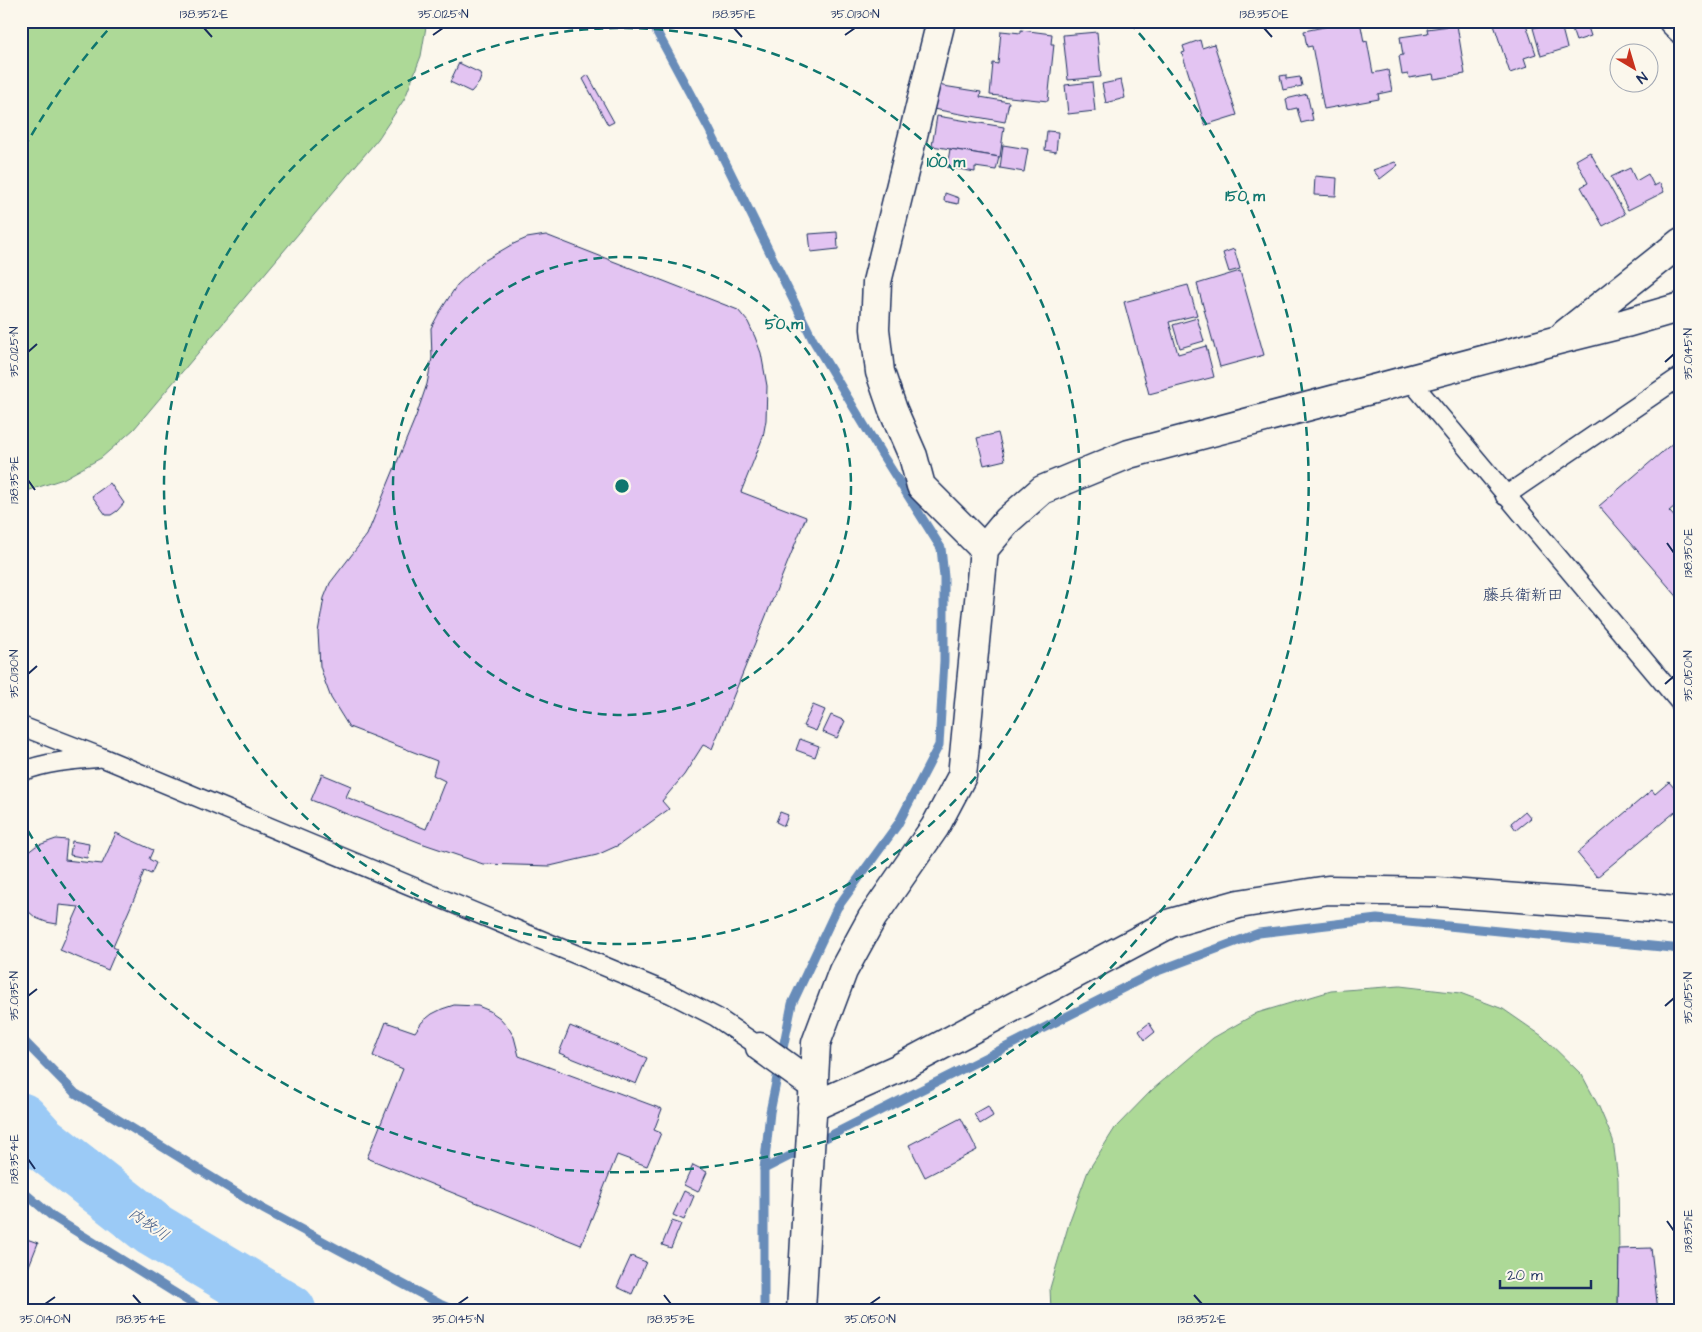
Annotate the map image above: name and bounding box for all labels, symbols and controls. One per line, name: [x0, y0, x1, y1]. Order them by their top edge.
text: 138.352°E: [180, 6, 228, 23]
text: 35.0125°N: [418, 6, 469, 23]
text: 138.351°E: [713, 6, 755, 23]
text: 35.0130°N: [830, 6, 880, 23]
text: 138.350°E: [1239, 6, 1289, 23]
north arrow: [1610, 42, 1660, 92]
text: N: [1632, 67, 1651, 88]
text: 100 m: [927, 152, 966, 173]
text: 150 m: [1225, 186, 1265, 207]
text: 50 m: [765, 314, 803, 335]
text: 35.0125°N: [6, 326, 23, 377]
text: 35.0145°N: [1680, 327, 1697, 380]
text: 138.353°E: [6, 456, 23, 504]
centre of rings: [613, 477, 631, 495]
text: 138.350°E: [1680, 528, 1697, 578]
district label: 藤兵衛新田: [1483, 584, 1563, 606]
text: 35.0130°N: [6, 649, 23, 699]
text: 35.0150°N: [1680, 650, 1697, 702]
text: 35.0135°N: [6, 970, 23, 1021]
text: 35.0155°N: [1680, 971, 1697, 1024]
text: 138.354°E: [6, 1134, 23, 1184]
water label: 内牧川: [124, 1203, 173, 1246]
text: 138.351°E: [1680, 1210, 1697, 1252]
scale bar: [1500, 1257, 1591, 1289]
text: 20 m: [1507, 1265, 1543, 1286]
text: 35.0140°N: [19, 1311, 71, 1328]
text: 138.354°E: [116, 1311, 166, 1328]
text: 35.0145°N: [432, 1311, 485, 1328]
text: 138.353°E: [647, 1311, 695, 1328]
text: 35.0150°N: [844, 1311, 896, 1328]
text: 138.352°E: [1178, 1311, 1226, 1328]

